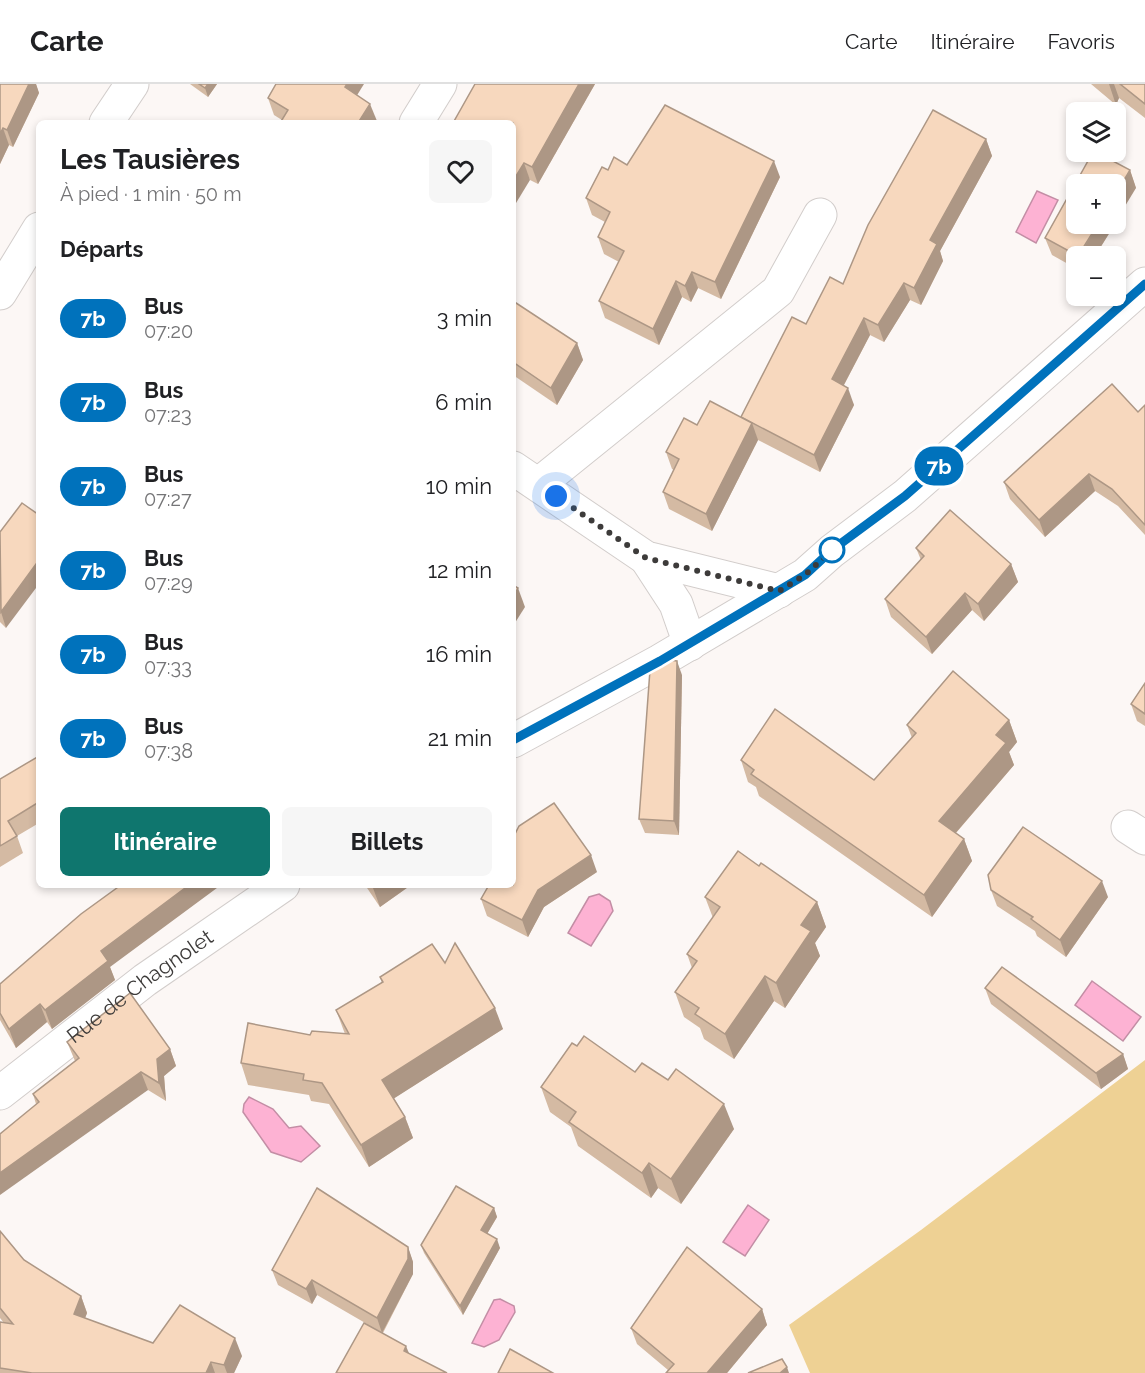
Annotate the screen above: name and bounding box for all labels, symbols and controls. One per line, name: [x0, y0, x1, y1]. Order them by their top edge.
text: Carte: [30, 25, 103, 58]
text: Carte: [845, 29, 897, 54]
text: Itinéraire: [930, 29, 1014, 54]
text: Favoris: [1047, 29, 1115, 54]
map controls: [1066, 102, 1126, 306]
button: layers: [1066, 102, 1126, 162]
button: heart: [429, 140, 492, 203]
text: Les Tausières: [60, 143, 240, 176]
button: +: [1066, 174, 1126, 234]
text: À pied · 1 min · 50 m: [60, 182, 242, 206]
text: Départs: [60, 236, 143, 262]
button: −: [1066, 246, 1126, 306]
text: Bus: [144, 293, 183, 319]
text: 3 min: [437, 305, 492, 331]
text: 7b: [80, 306, 106, 331]
text: 07:20: [144, 319, 193, 343]
text: Bus: [144, 377, 183, 403]
text: 6 min: [435, 389, 492, 415]
text: 7b: [80, 390, 106, 415]
text: 07:23: [144, 403, 192, 427]
line badge: 7b: [912, 446, 966, 485]
text: 7b: [926, 454, 952, 479]
text: Bus: [144, 461, 183, 487]
text: 10 min: [426, 473, 492, 499]
text: 7b: [80, 474, 106, 499]
your location: [541, 481, 571, 511]
text: 07:27: [144, 487, 192, 511]
unlabelled marker: [819, 537, 845, 563]
text: Bus: [144, 545, 183, 571]
text: 12 min: [428, 557, 492, 583]
text: 7b: [80, 558, 106, 583]
text: 07:29: [144, 571, 193, 595]
text: Bus: [144, 629, 183, 655]
text: 16 min: [426, 641, 492, 667]
text: 7b: [80, 642, 106, 667]
text: 07:33: [144, 655, 192, 679]
text: Bus: [144, 713, 183, 739]
text: 21 min: [428, 725, 492, 751]
text: 7b: [80, 726, 106, 751]
text: 07:38: [144, 739, 193, 763]
button: Itinéraire: [60, 807, 270, 876]
button: Billets: [282, 807, 492, 876]
street label: Rue de Chagnolet: [62, 924, 218, 1048]

